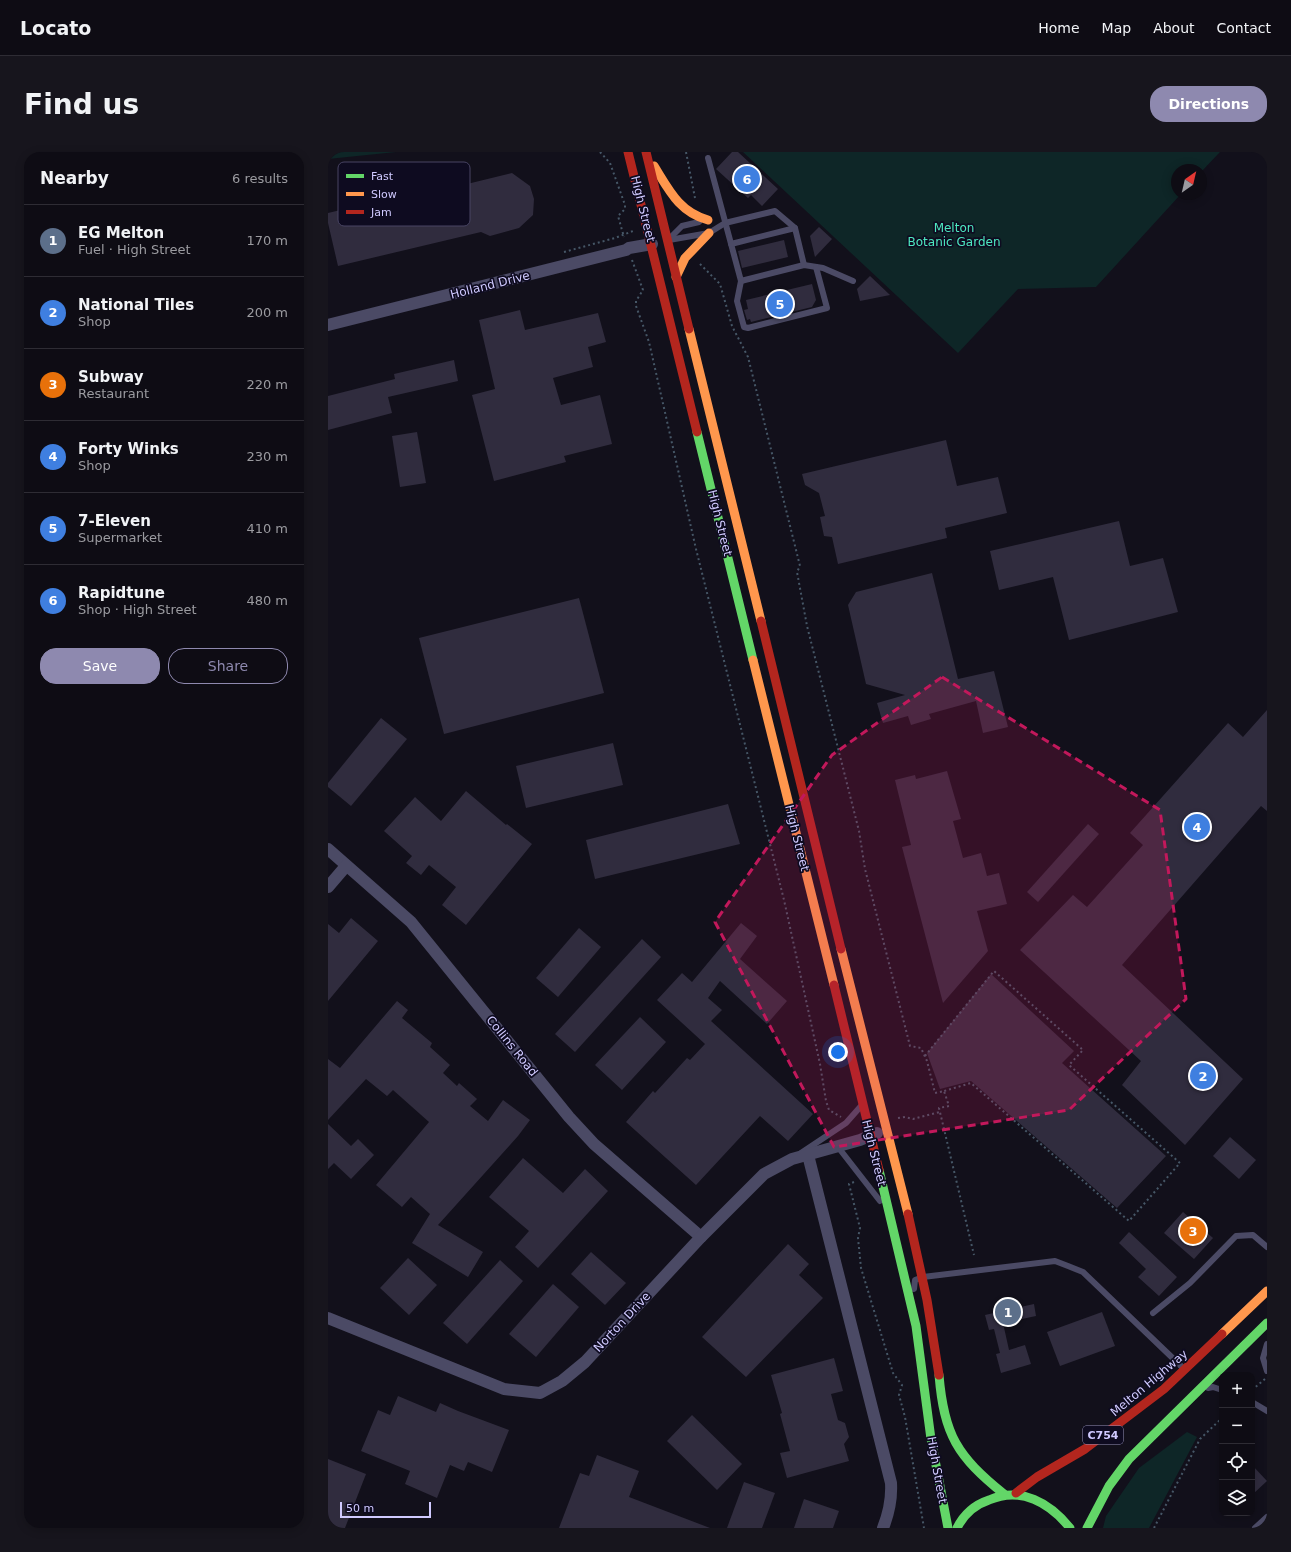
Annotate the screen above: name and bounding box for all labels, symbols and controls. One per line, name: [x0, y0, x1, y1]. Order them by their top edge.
text: Locato: [20, 17, 91, 39]
text: Home: [1038, 20, 1080, 36]
text: Map: [1102, 20, 1131, 36]
text: About: [1153, 20, 1195, 36]
text: Contact: [1217, 20, 1271, 36]
button: Directions: [1150, 86, 1267, 122]
text: Find us: [24, 88, 139, 121]
legend: [338, 162, 470, 226]
pin: 6: [734, 164, 760, 194]
north arrow: [1171, 164, 1207, 200]
text: Nearby: [40, 168, 109, 188]
text: Fast: [371, 170, 394, 183]
text: 6 results: [232, 171, 288, 186]
street label: High Street: [628, 174, 658, 244]
text: Slow: [371, 188, 397, 201]
text: Jam: [370, 206, 392, 219]
park label: Melton Botanic Garden: [908, 221, 1000, 249]
text: EG Melton: [78, 224, 164, 242]
text: 1: [48, 233, 58, 248]
text: 170 m: [246, 233, 288, 248]
text: Fuel · High Street: [78, 242, 191, 257]
street label: Holland Drive: [449, 268, 531, 302]
pin: 5: [767, 289, 793, 319]
text: National Tiles: [78, 296, 194, 314]
text: 2: [48, 305, 58, 320]
text: 200 m: [246, 305, 288, 320]
text: Shop: [78, 314, 111, 329]
text: Subway: [78, 368, 144, 386]
text: 3: [48, 377, 58, 392]
text: 220 m: [246, 377, 288, 392]
text: Restaurant: [78, 386, 149, 401]
text: Forty Winks: [78, 440, 179, 458]
text: 4: [48, 449, 58, 464]
text: 230 m: [246, 449, 288, 464]
text: Shop: [78, 458, 111, 473]
street label: High Street: [705, 488, 735, 558]
text: 7-Eleven: [78, 512, 151, 530]
text: 5: [48, 521, 58, 536]
text: 410 m: [246, 521, 288, 536]
text: Supermarket: [78, 530, 162, 545]
text: Rapidtune: [78, 584, 165, 602]
text: 6: [48, 593, 58, 608]
text: 480 m: [246, 593, 288, 608]
text: Shop · High Street: [78, 602, 197, 617]
button: Save: [40, 648, 160, 684]
button: Share: [168, 648, 288, 684]
street label: High Street: [782, 803, 812, 873]
pin: 4: [1184, 812, 1210, 842]
street label: Collins Road: [483, 1013, 541, 1079]
your location: [828, 1042, 848, 1062]
pin: 2: [1190, 1061, 1216, 1091]
street label: High Street: [859, 1118, 889, 1188]
pin: 3: [1180, 1216, 1206, 1246]
street label: Norton Drive: [591, 1289, 653, 1355]
pin: 1: [995, 1297, 1021, 1327]
street label: Melton Highway: [1108, 1347, 1190, 1419]
map controls: [1219, 1372, 1255, 1516]
button: +: [1219, 1372, 1255, 1408]
button: −: [1219, 1408, 1255, 1444]
road number: C754: [1083, 1426, 1123, 1444]
street label: High Street: [924, 1435, 950, 1505]
button: locate: [1219, 1444, 1255, 1480]
button: layers: [1219, 1480, 1255, 1516]
scale bar: [340, 1500, 431, 1519]
text: 50 m: [346, 1502, 374, 1515]

